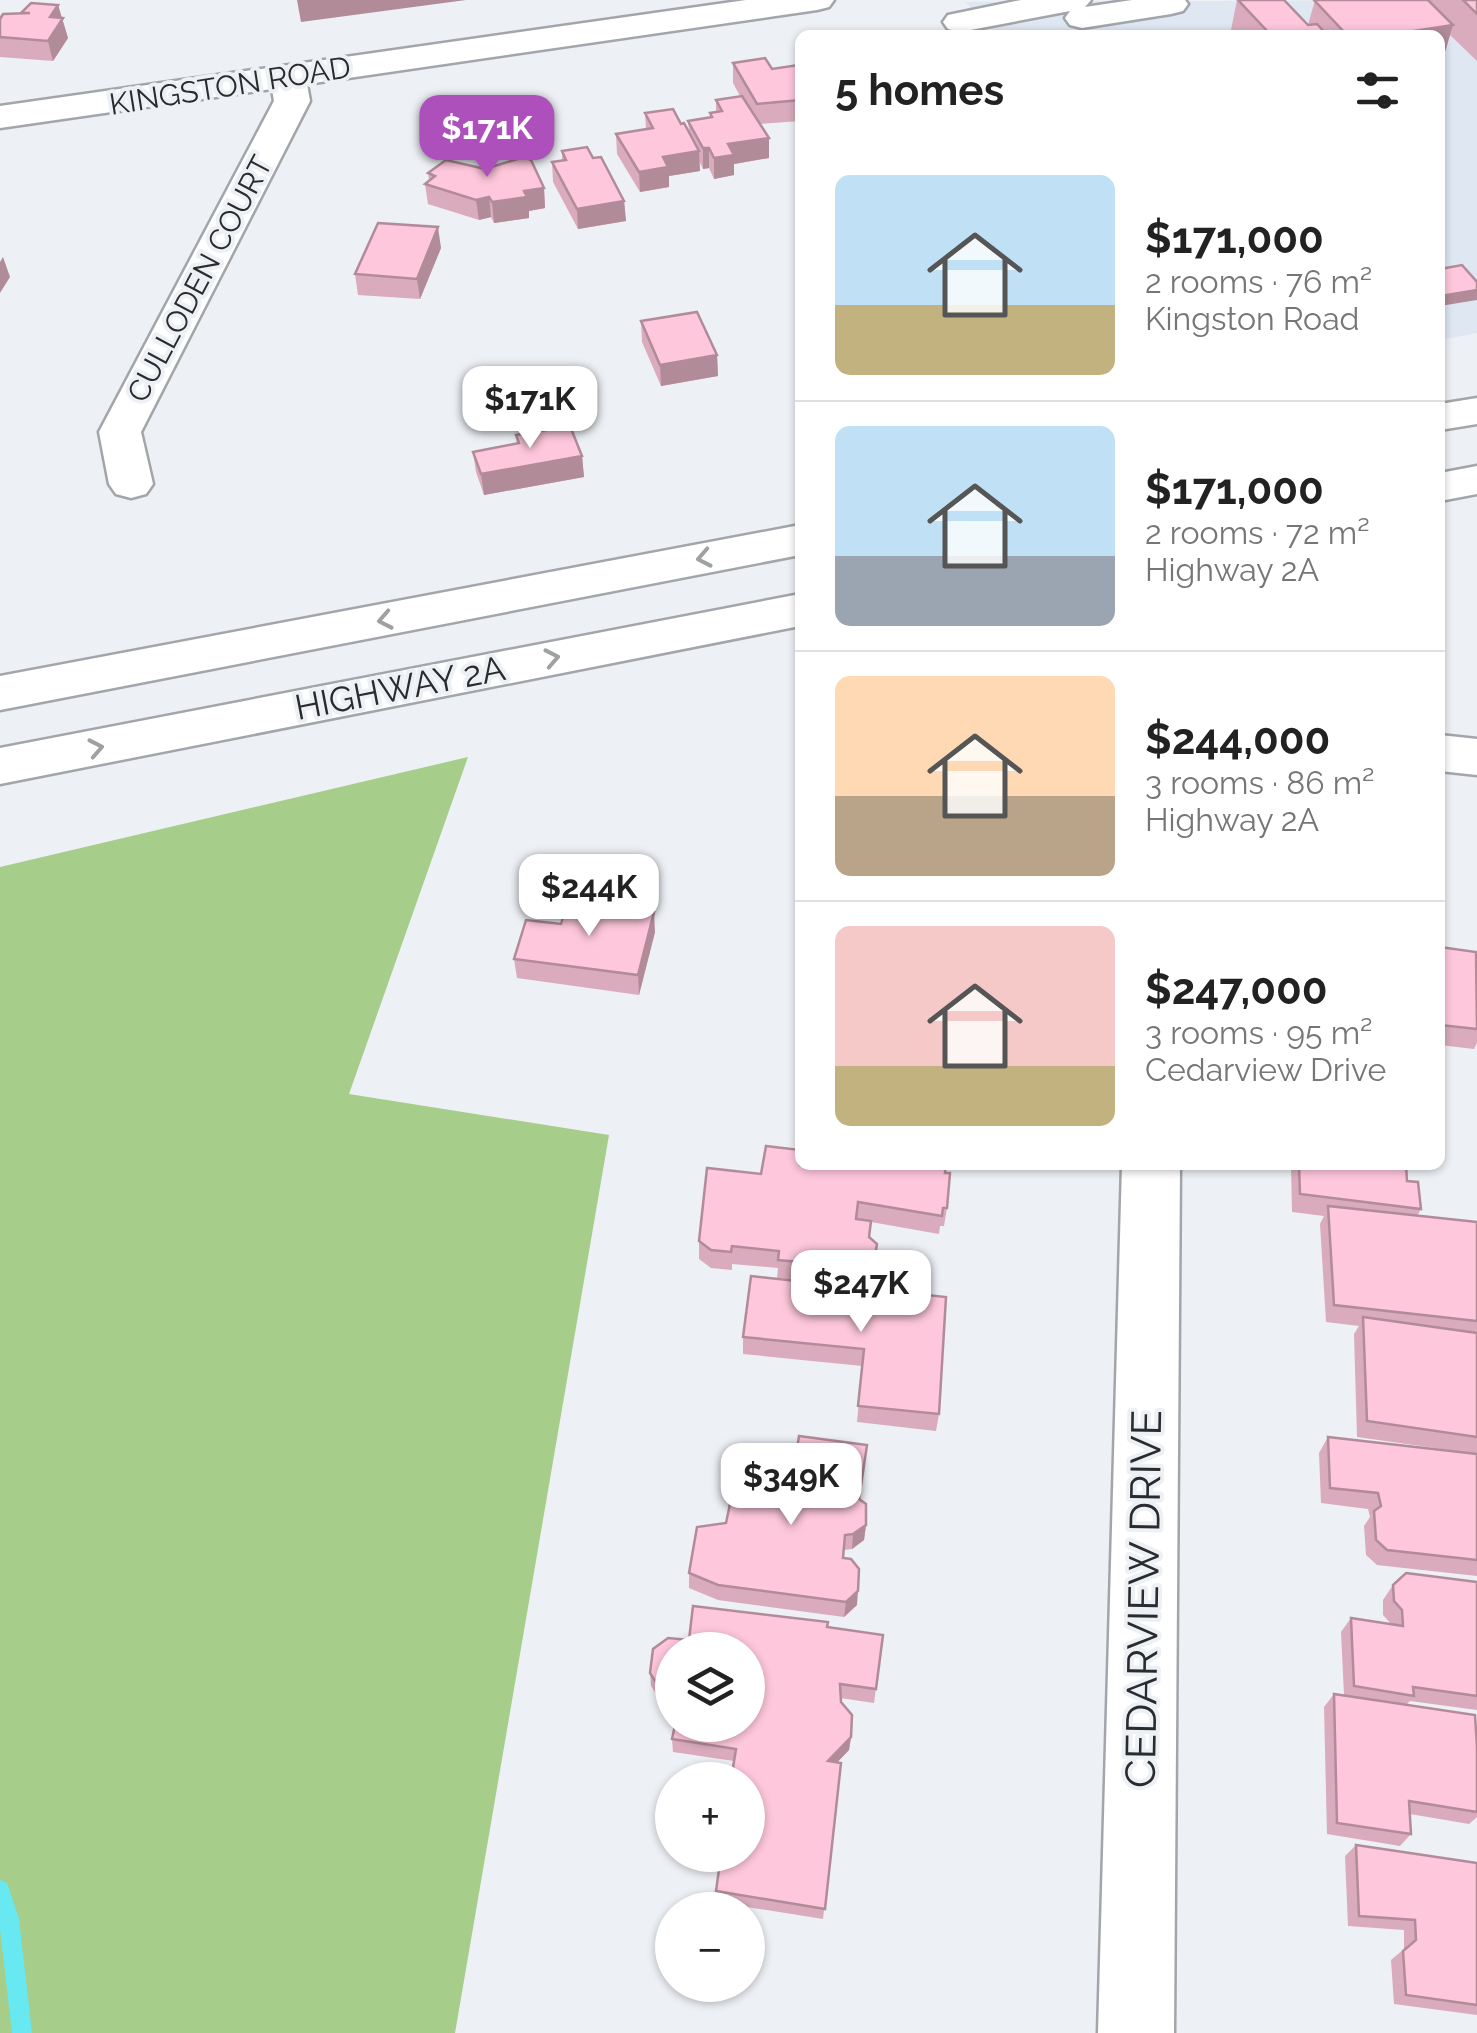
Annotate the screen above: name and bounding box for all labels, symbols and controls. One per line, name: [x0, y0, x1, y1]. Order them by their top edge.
street label: KINGSTON ROAD: [107, 49, 353, 122]
icon: filters: [1350, 63, 1405, 118]
text: 5 homes: [835, 66, 1004, 115]
pin: $171K: [417, 95, 557, 180]
text: $171K: [441, 109, 533, 146]
street label: CULLODEN COURT: [120, 150, 279, 408]
text: $171,000: [1145, 214, 1324, 263]
icon: home: [915, 215, 1035, 335]
text: 2 rooms · 76 m²: [1145, 263, 1372, 300]
text: Kingston Road: [1145, 300, 1360, 337]
pin: $171K: [460, 366, 600, 451]
text: $171K: [484, 380, 576, 417]
text: $171,000: [1145, 465, 1324, 514]
icon: home: [915, 466, 1035, 586]
text: 2 rooms · 72 m²: [1145, 514, 1370, 551]
one-way arrow: [696, 547, 713, 568]
text: Highway 2A: [1145, 551, 1319, 588]
one-way arrow: [377, 609, 393, 630]
street label: HIGHWAY 2A: [291, 647, 509, 728]
one-way arrow: [543, 649, 560, 670]
text: $244,000: [1145, 715, 1330, 764]
icon: home: [915, 716, 1035, 836]
one-way arrow: [87, 738, 104, 759]
text: 3 rooms · 86 m²: [1145, 764, 1375, 801]
text: Highway 2A: [1145, 801, 1319, 838]
pin: $244K: [519, 854, 659, 939]
text: $244K: [541, 868, 637, 905]
text: $247,000: [1145, 965, 1328, 1014]
icon: home: [915, 966, 1035, 1086]
text: 3 rooms · 95 m²: [1145, 1014, 1372, 1051]
text: Cedarview Drive: [1145, 1051, 1386, 1088]
pin: $247K: [791, 1250, 931, 1335]
text: $247K: [813, 1264, 909, 1301]
street label: CEDARVIEW DRIVE: [1116, 1410, 1171, 1788]
pin: $349K: [721, 1443, 861, 1528]
text: $349K: [743, 1457, 839, 1494]
map controls: [655, 1632, 765, 2002]
button: layers: [655, 1632, 765, 1742]
button: +: [655, 1762, 765, 1872]
button: −: [655, 1892, 765, 2002]

